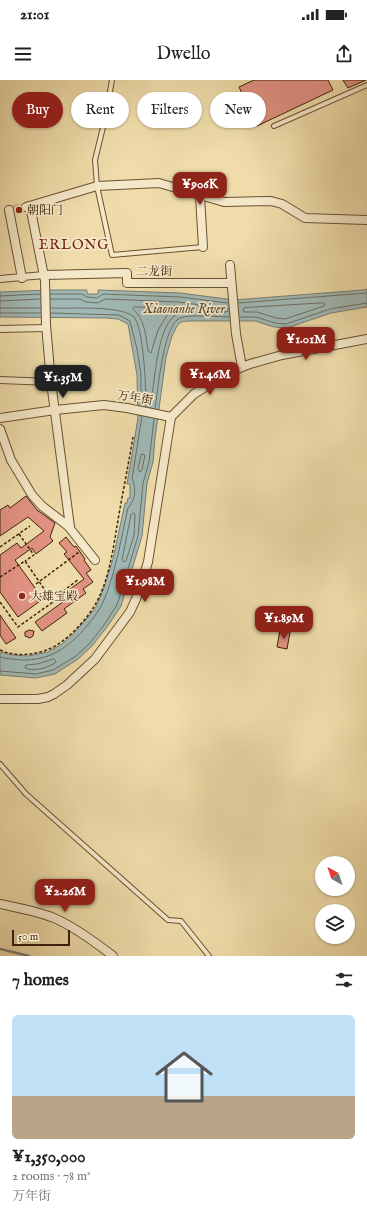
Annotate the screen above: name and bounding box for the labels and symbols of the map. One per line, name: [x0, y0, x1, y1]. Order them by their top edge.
pin: ¥906K: [172, 172, 228, 206]
place label: 朝阳门: [27, 203, 63, 218]
marker: 朝阳门: [14, 205, 24, 215]
district label: ERLONG: [39, 236, 109, 254]
street label: 二龙街: [136, 264, 173, 279]
water label: Xiaonanhe River: [142, 301, 225, 318]
pin: ¥1.01M: [273, 327, 339, 361]
pin: ¥1.46M: [177, 362, 243, 396]
pin: ¥1.35M: [30, 365, 96, 399]
street label: 万年街: [116, 388, 155, 408]
pin: ¥1.98M: [112, 569, 178, 603]
place label: 大雄宝殿: [30, 589, 78, 604]
marker: 大雄宝殿: [17, 591, 27, 601]
pin: ¥1.89M: [251, 606, 317, 640]
north arrow: [315, 856, 355, 896]
pin: ¥2.26M: [32, 879, 98, 913]
scale bar: [12, 928, 70, 947]

